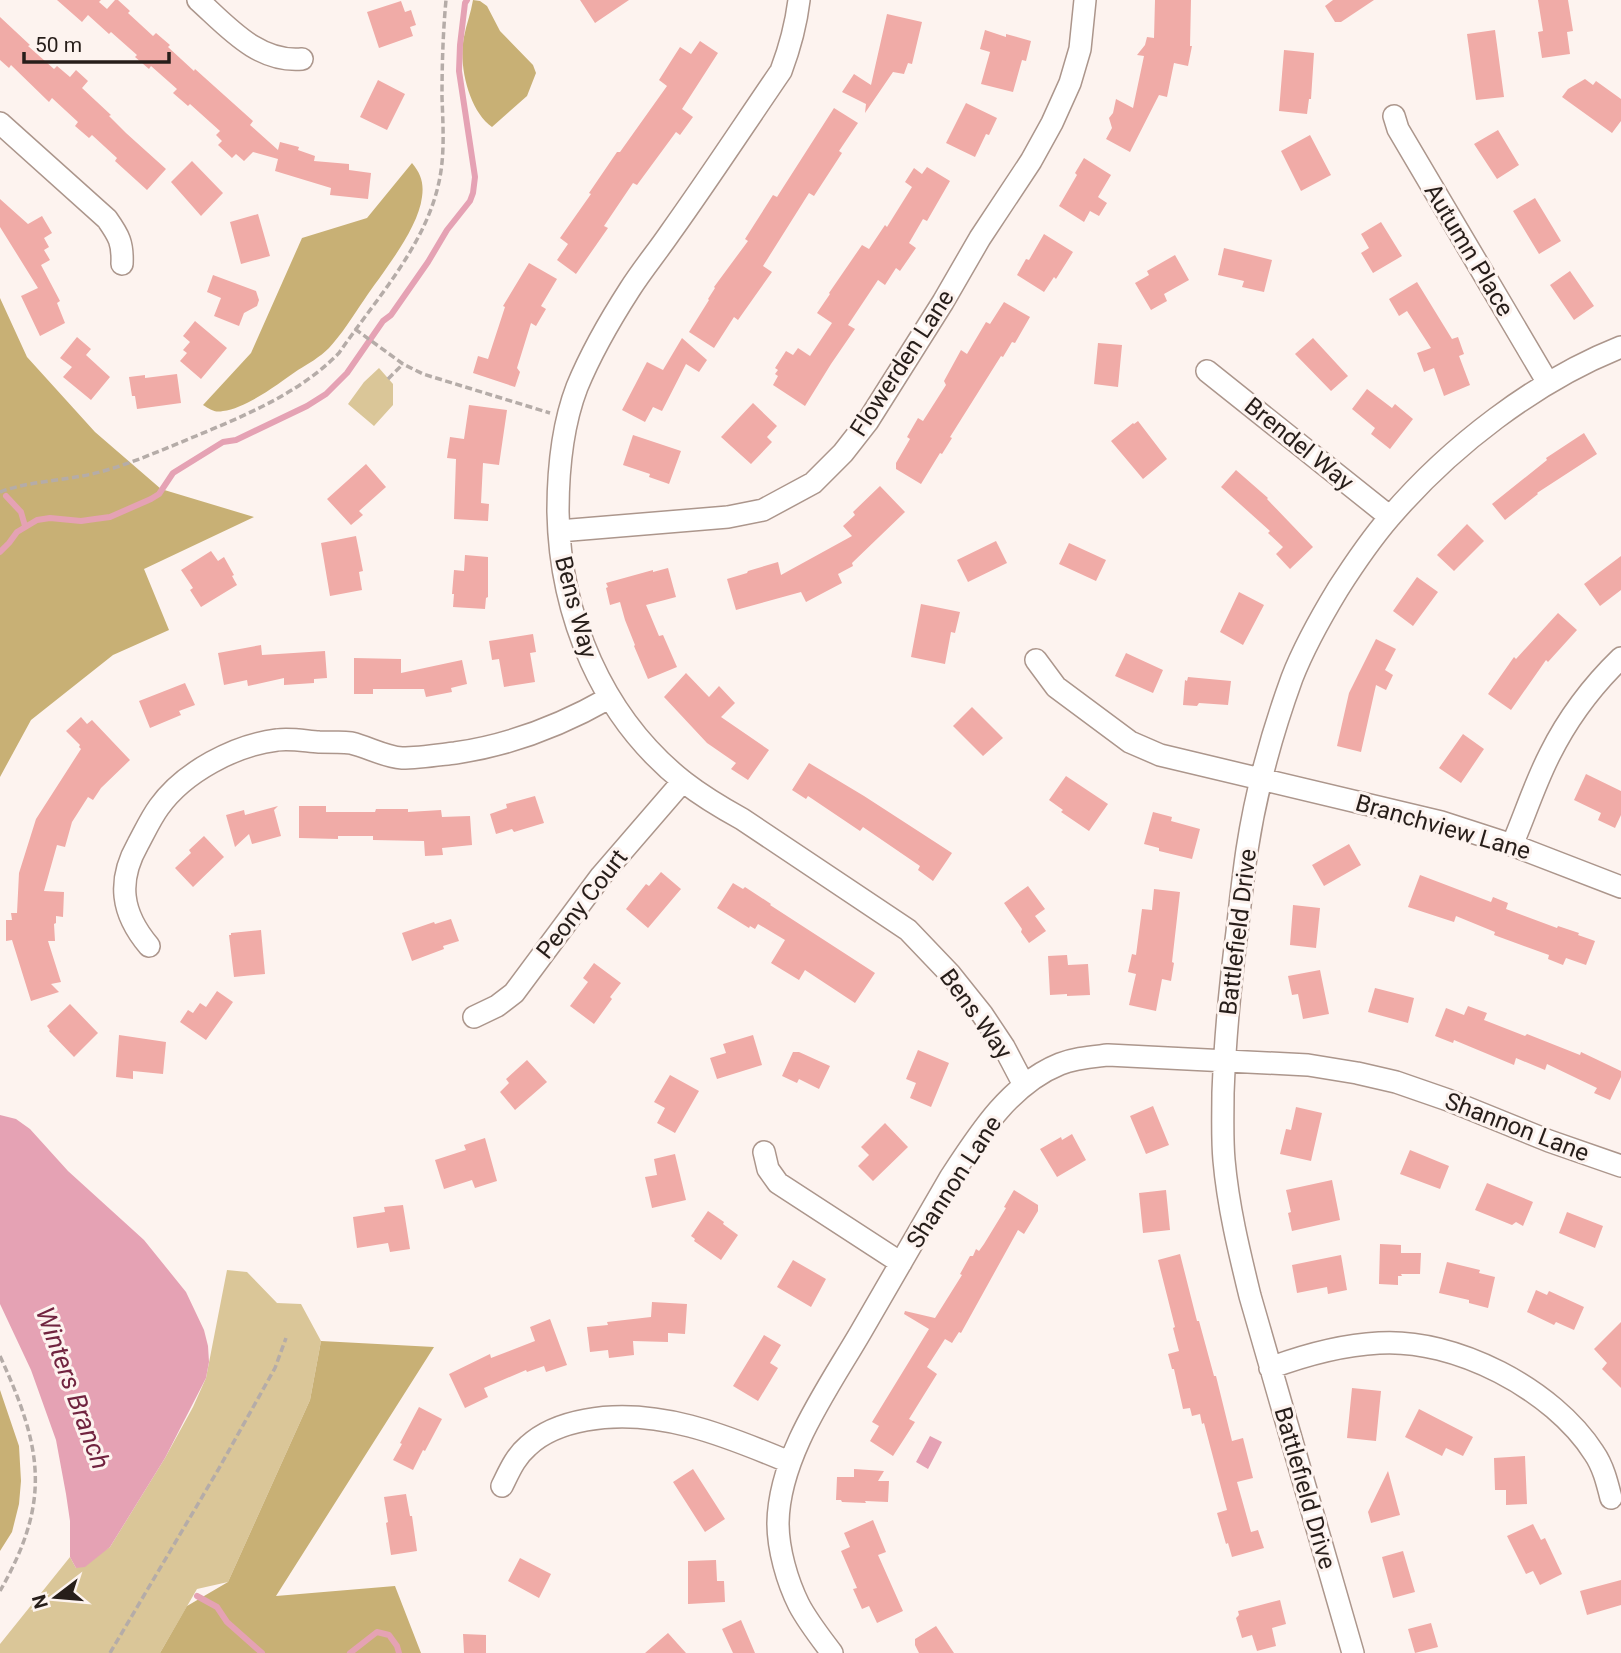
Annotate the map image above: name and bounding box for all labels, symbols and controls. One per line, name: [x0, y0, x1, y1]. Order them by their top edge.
scale bar: [24, 21, 170, 65]
text: 50 m: [35, 33, 82, 57]
street label: Autumn Place: [1419, 179, 1519, 321]
street label: Flowerden Lane: [844, 285, 960, 441]
street label: Brendel Way: [1239, 392, 1360, 497]
street label: Bens Way: [549, 553, 603, 662]
street label: Branchview Lane: [1352, 789, 1534, 865]
street label: Peony Court: [531, 844, 633, 964]
street label: Battlefield Drive: [1214, 847, 1262, 1017]
street label: Bens Way: [934, 964, 1018, 1065]
street label: Shannon Lane: [1441, 1087, 1593, 1167]
street label: Shannon Lane: [901, 1111, 1007, 1253]
water label: Winters Branch: [30, 1303, 116, 1473]
street label: Battlefield Drive: [1268, 1404, 1342, 1572]
north arrow: [21, 1562, 91, 1632]
text: N: [27, 1592, 53, 1611]

